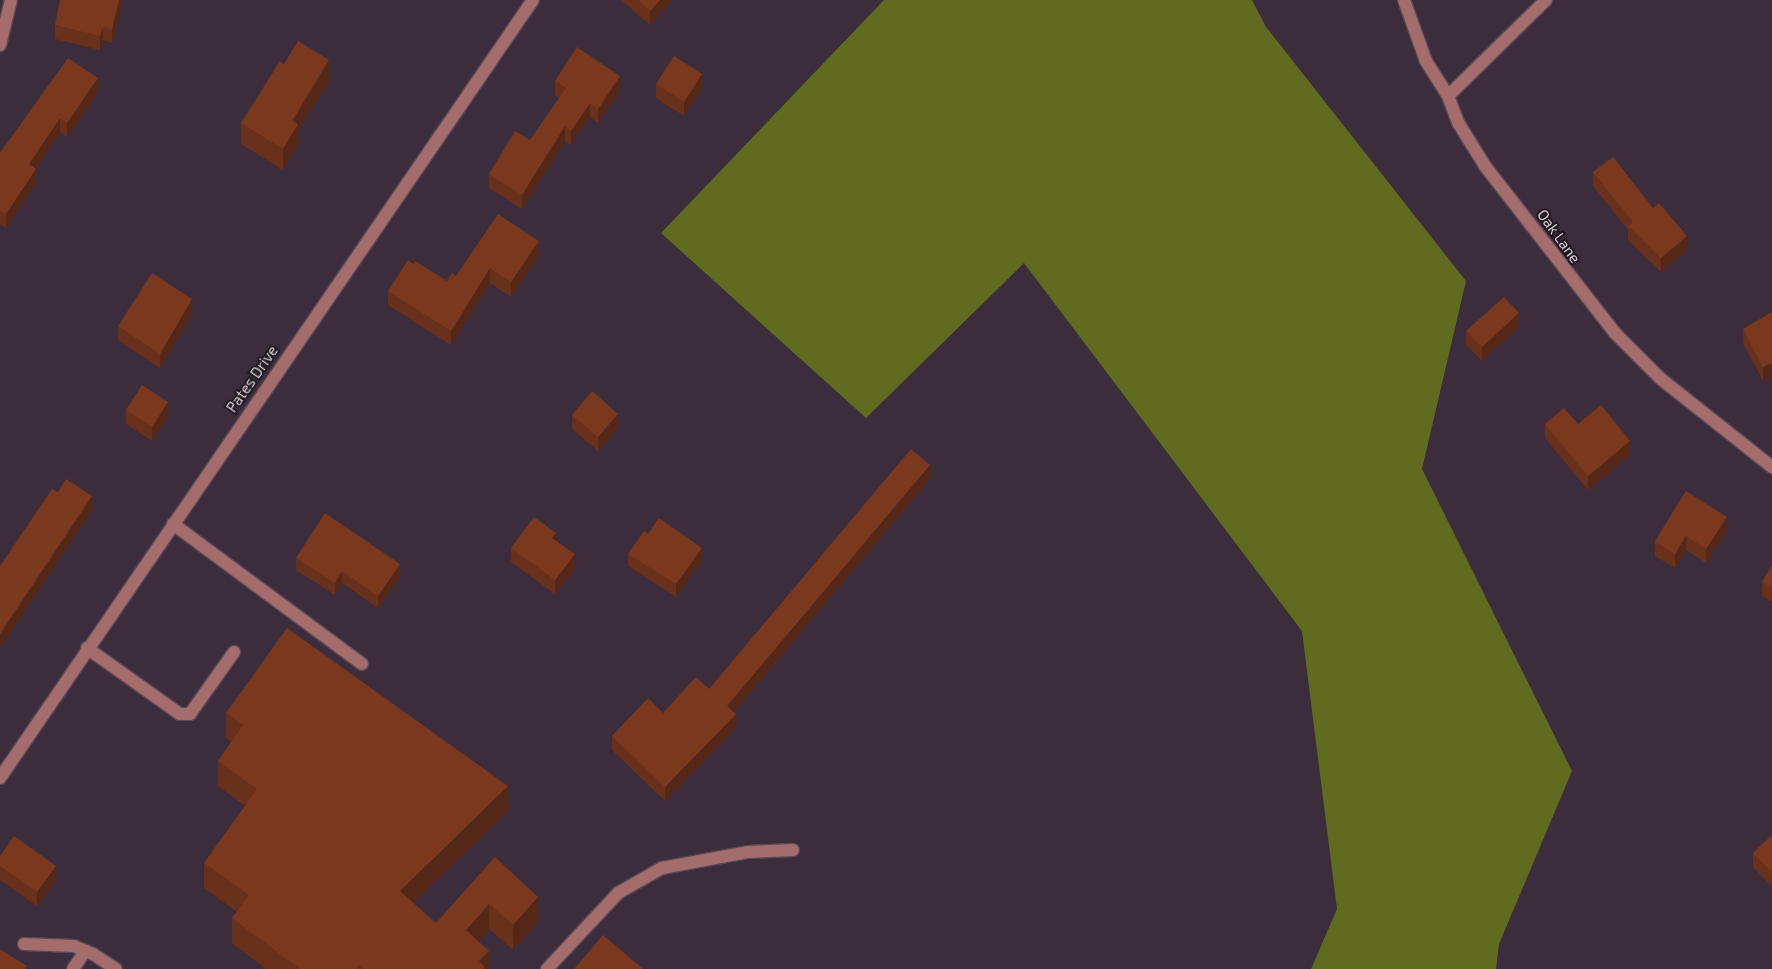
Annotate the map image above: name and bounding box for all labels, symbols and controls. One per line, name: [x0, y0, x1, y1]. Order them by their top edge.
street label: Oak Lane: [1534, 206, 1584, 266]
street label: Pates Drive: [222, 342, 282, 416]

